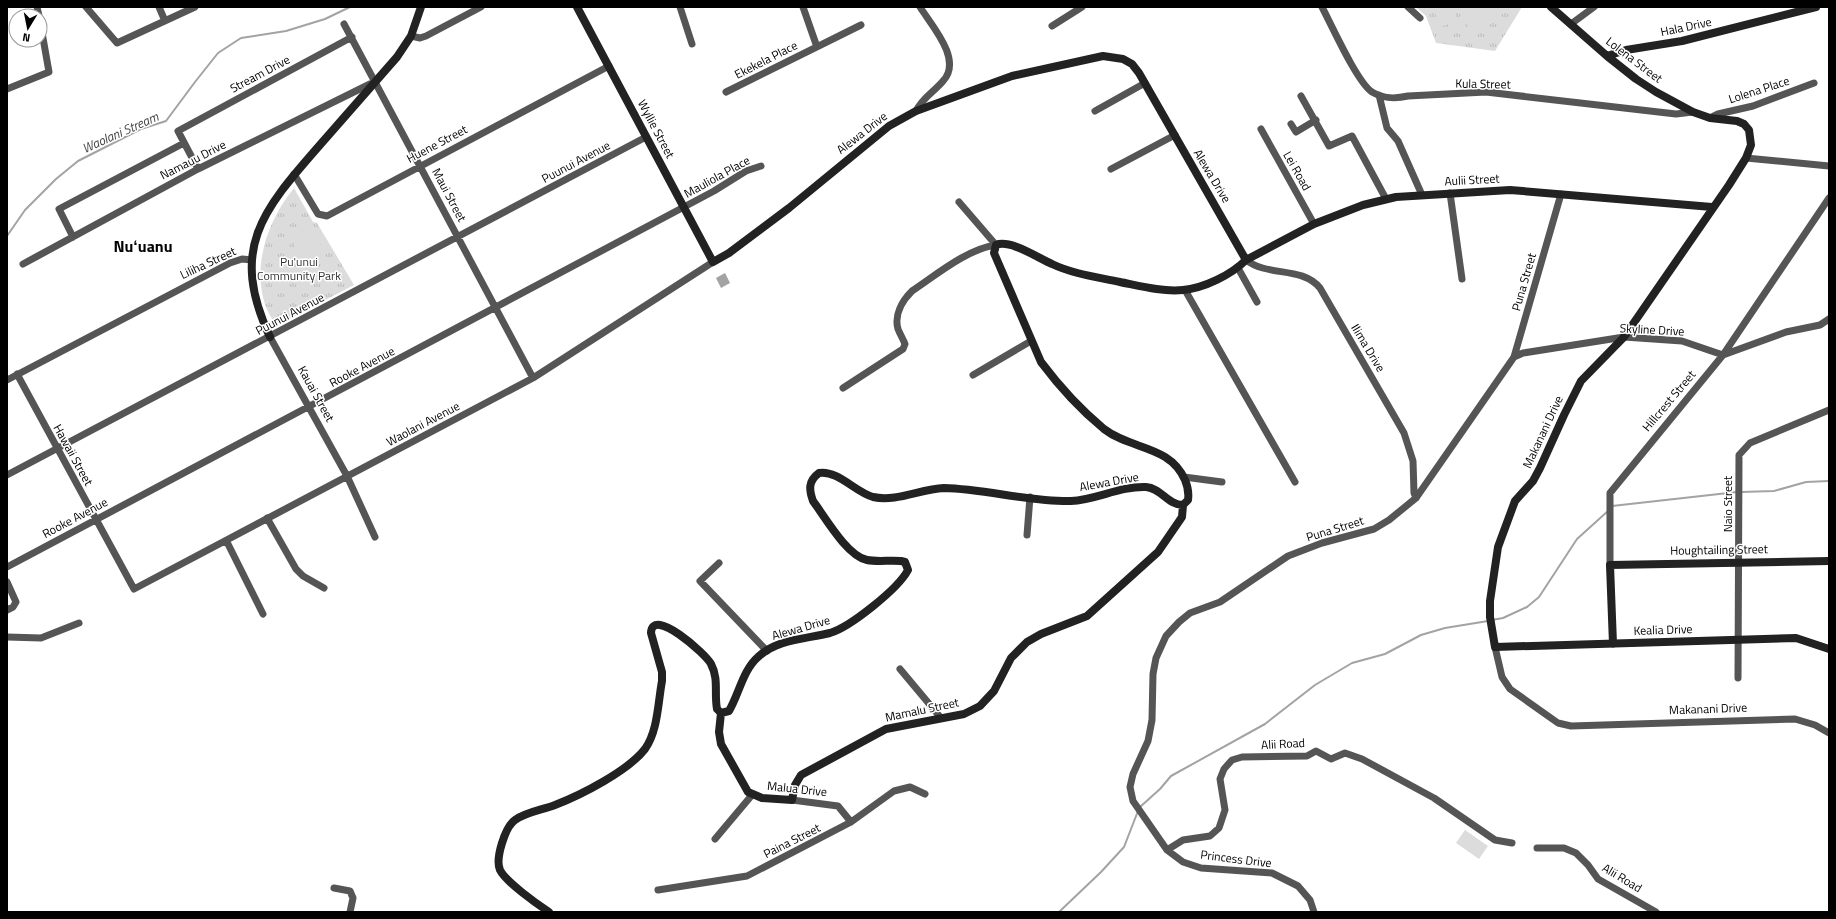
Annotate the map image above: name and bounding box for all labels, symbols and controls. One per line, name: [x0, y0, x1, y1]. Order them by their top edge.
north arrow: [8, 8, 48, 48]
street label: Hala Drive: [1659, 12, 1713, 41]
text: N: [21, 29, 31, 46]
street label: Lolena Street: [1602, 32, 1667, 88]
street label: Ekekela Place: [731, 36, 801, 84]
street label: Stream Drive: [226, 50, 293, 97]
street label: Lolena Place: [1726, 71, 1792, 108]
street label: Kula Street: [1455, 74, 1512, 93]
street label: Wyllie Street: [633, 96, 680, 162]
water label: Waolani Stream: [79, 106, 162, 158]
street label: Alewa Drive: [832, 107, 891, 159]
street label: Huene Street: [403, 119, 471, 168]
street label: Namauu Drive: [156, 135, 229, 184]
street label: Puunui Avenue: [538, 135, 614, 188]
street label: Alewa Drive: [1189, 145, 1236, 206]
street label: Lei Road: [1278, 147, 1316, 194]
street label: Mauliola Place: [680, 151, 753, 203]
street label: Maui Street: [427, 164, 472, 226]
street label: Aulii Street: [1444, 169, 1501, 190]
district label: Nuʻuanu: [113, 234, 173, 258]
street label: Liliha Street: [177, 241, 240, 284]
street label: Puna Street: [1506, 250, 1541, 313]
park label: Pu'unui Community Park: [257, 252, 341, 285]
street label: Puunui Avenue: [252, 287, 328, 340]
street label: Skyline Drive: [1619, 318, 1685, 341]
street label: Ilima Drive: [1347, 320, 1390, 375]
street label: Rooke Avenue: [326, 341, 398, 392]
street label: Kauai Street: [293, 362, 340, 426]
street label: Hillcrest Street: [1637, 365, 1700, 435]
street label: Makanani Drive: [1517, 392, 1568, 471]
street label: Waolani Avenue: [383, 396, 463, 451]
street label: Hawaii Street: [49, 420, 99, 490]
street label: Alewa Drive: [1078, 467, 1140, 496]
street label: Naio Street: [1718, 475, 1737, 532]
street label: Rooke Avenue: [39, 492, 111, 543]
street label: Puna Street: [1304, 511, 1367, 546]
street label: Houghtailing Street: [1670, 539, 1769, 560]
street label: Alewa Drive: [769, 610, 832, 645]
street label: Kealia Drive: [1633, 619, 1693, 640]
street label: Mamalu Street: [883, 692, 961, 727]
street label: Makanani Drive: [1669, 698, 1747, 719]
street label: Alii Road: [1261, 733, 1305, 754]
street label: Malua Drive: [766, 776, 828, 801]
street label: Paina Street: [760, 818, 824, 863]
street label: Princess Drive: [1199, 845, 1273, 872]
street label: Alii Road: [1599, 858, 1646, 897]

